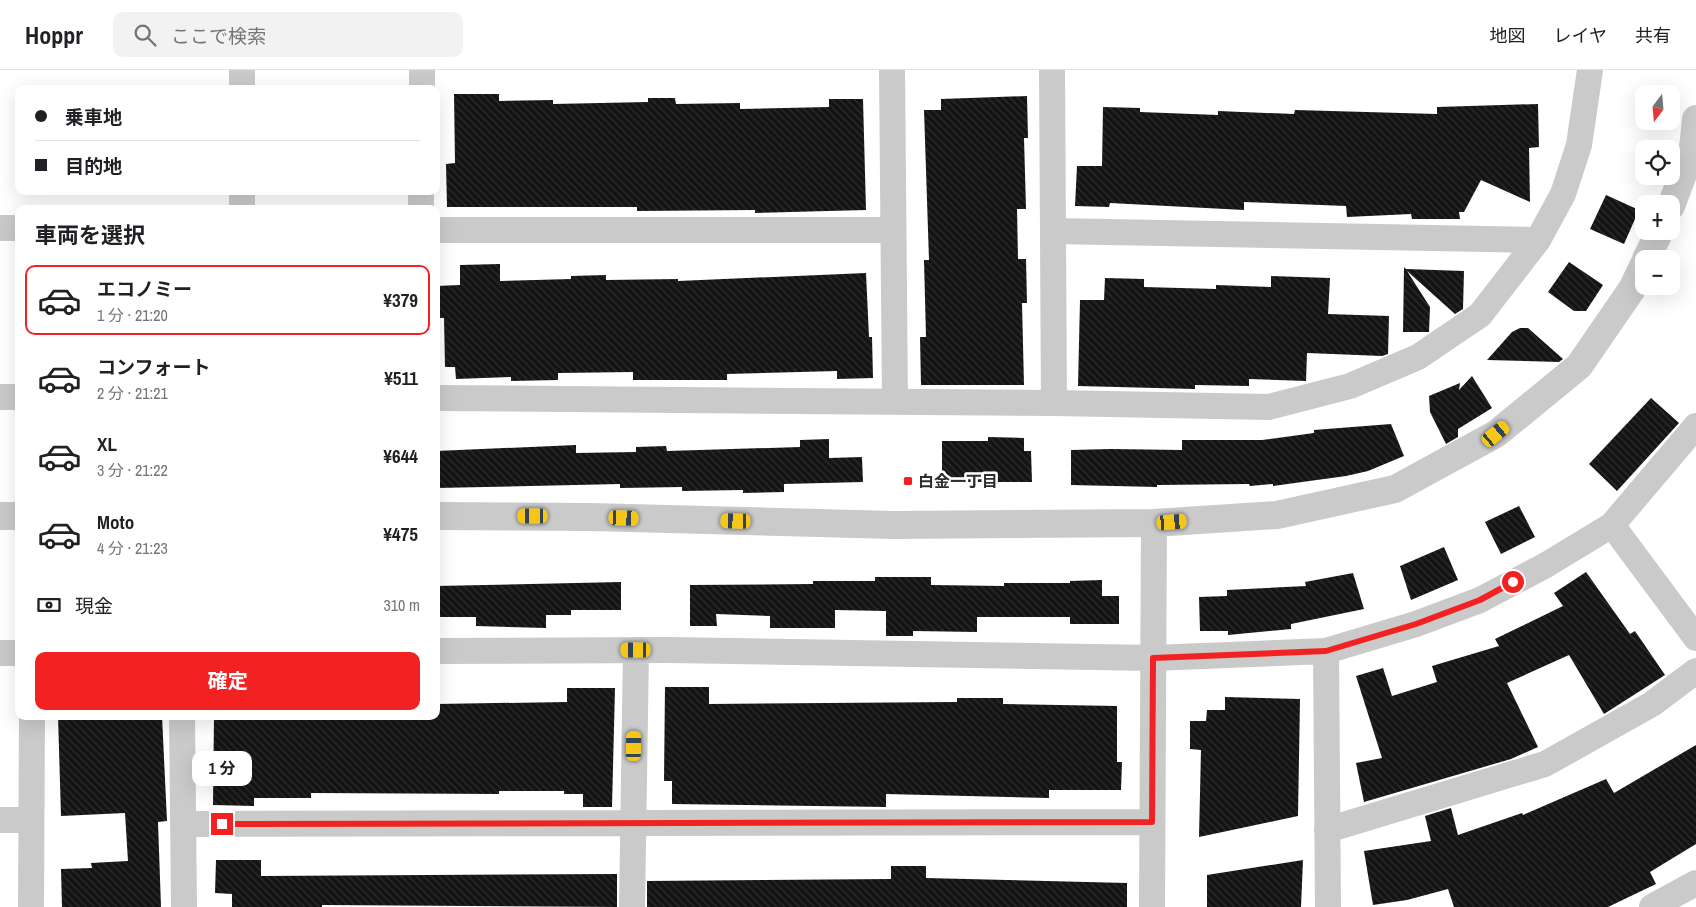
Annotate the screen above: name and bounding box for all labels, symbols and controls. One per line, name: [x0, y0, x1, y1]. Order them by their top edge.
search box: [113, 12, 463, 57]
text: Hoppr: [25, 19, 83, 51]
icon: search: [131, 21, 159, 49]
text: ここで検索: [171, 23, 266, 49]
text: 地図: [1490, 23, 1526, 48]
text: レイヤ: [1554, 23, 1607, 48]
text: 共有: [1635, 23, 1671, 48]
north arrow: [1635, 85, 1680, 130]
map controls: [1635, 85, 1680, 295]
text: 乗車地: [65, 104, 122, 130]
button: locate: [1635, 140, 1680, 185]
text: 目的地: [65, 153, 122, 179]
button: +: [1635, 195, 1680, 240]
text: 車両を選択: [35, 220, 145, 250]
button: −: [1635, 250, 1680, 295]
text: エコノミー: [97, 276, 192, 302]
icon: car: [37, 278, 82, 323]
text: ¥379: [383, 287, 418, 313]
text: 1 分 · 21:20: [97, 304, 168, 326]
text: コンフォート: [97, 354, 210, 380]
icon: car: [37, 356, 82, 401]
text: ¥511: [384, 365, 418, 391]
text: 2 分 · 21:21: [97, 382, 168, 404]
car: [1479, 419, 1512, 449]
text: XL: [97, 431, 117, 457]
icon: car: [37, 434, 82, 479]
text: ¥644: [383, 443, 418, 469]
text: 3 分 · 21:22: [97, 459, 168, 481]
place label: 白金一丁目: [918, 470, 998, 492]
marker: 白金一丁目: [902, 475, 914, 487]
text: Moto: [97, 509, 134, 535]
car: [518, 509, 548, 524]
car: [608, 510, 639, 526]
icon: car: [37, 512, 82, 557]
car: [720, 513, 751, 529]
car: [1156, 513, 1187, 531]
text: ¥475: [383, 521, 418, 547]
text: 4 分 · 21:23: [97, 537, 168, 559]
route start: [1502, 571, 1524, 593]
icon: cash: [35, 591, 63, 619]
text: 現金: [75, 593, 113, 619]
text: 310 m: [384, 594, 420, 616]
car: [621, 643, 651, 658]
button: 確定: [35, 652, 420, 710]
car: [626, 731, 641, 761]
callout: 1 分: [192, 752, 252, 786]
text: 1 分: [209, 757, 235, 779]
route end: [211, 813, 233, 835]

